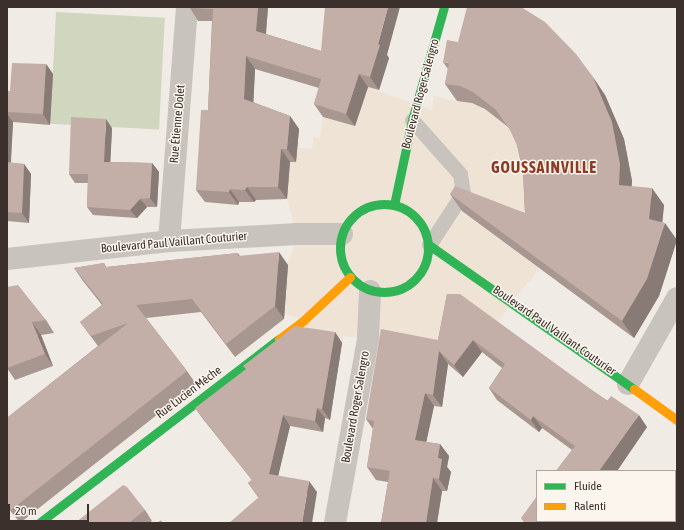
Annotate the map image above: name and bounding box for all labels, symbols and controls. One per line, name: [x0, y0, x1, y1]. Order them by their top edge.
street label: Boulevard Roger Salengro: [399, 37, 443, 151]
street label: Rue Étienne Dolet: [167, 84, 189, 164]
district label: GOUSSAINVILLE: [491, 157, 597, 177]
street label: Boulevard Paul Vaillant Couturier: [100, 229, 248, 257]
street label: Boulevard Paul Vaillant Couturier: [490, 283, 618, 379]
street label: Boulevard Roger Salengro: [339, 350, 373, 464]
street label: Rue Lucien Mèche: [153, 364, 225, 422]
legend: [536, 470, 676, 522]
text: Fluide: [574, 479, 602, 493]
scale bar: [10, 496, 91, 522]
text: Ralenti: [574, 499, 606, 513]
text: 20 m: [15, 504, 37, 518]

